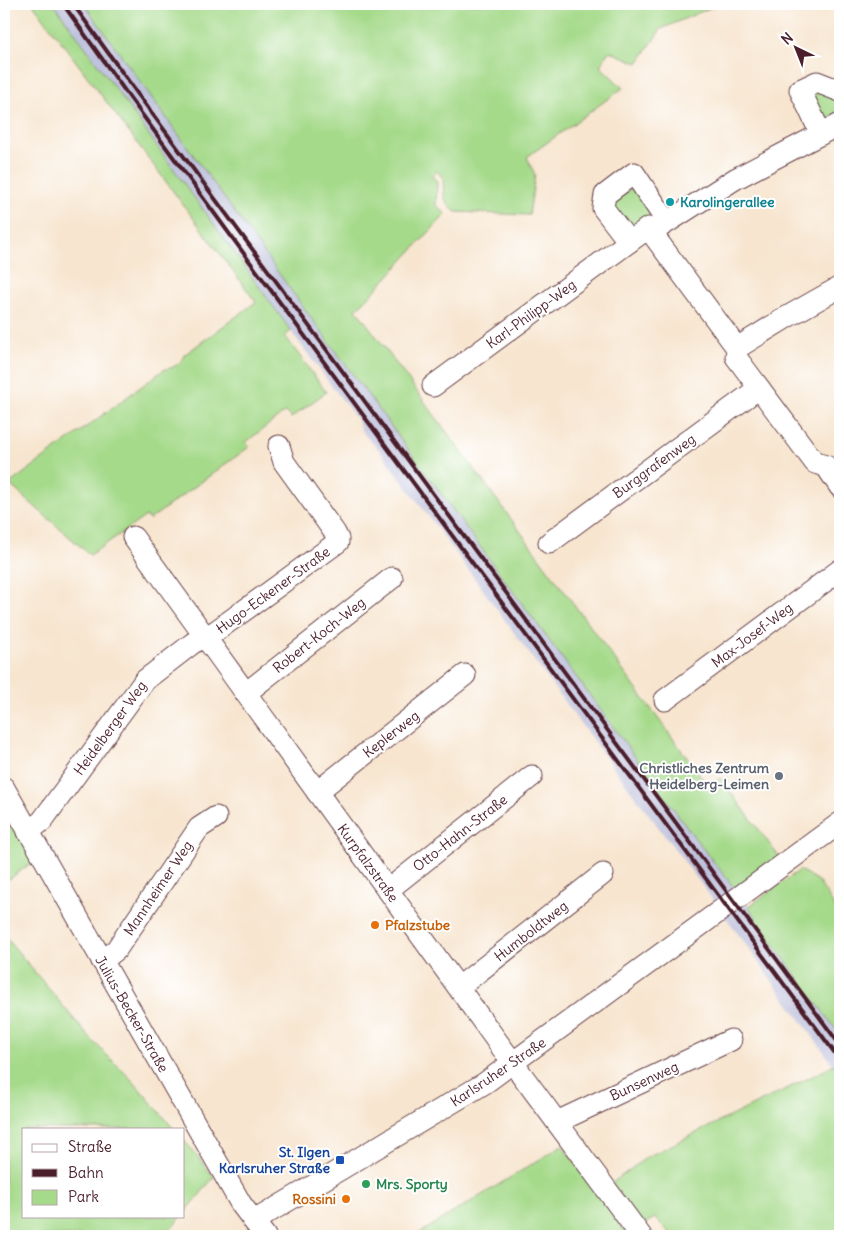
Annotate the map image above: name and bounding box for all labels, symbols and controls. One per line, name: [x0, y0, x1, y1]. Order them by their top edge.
north arrow: [772, 22, 822, 72]
text: N: [777, 29, 797, 48]
place label: Karolingerallee: [680, 193, 775, 211]
marker: Karolingerallee: [664, 196, 676, 208]
street label: Karl-Philipp-Weg: [483, 275, 579, 353]
street label: Burggrafenweg: [609, 430, 699, 502]
street label: Hugo-Eckener-Straße: [212, 543, 334, 637]
street label: Robert-Koch-Weg: [269, 593, 369, 677]
street label: Max-Josef-Weg: [708, 599, 796, 671]
street label: Heidelberger Weg: [70, 677, 150, 779]
street label: Keplerweg: [359, 706, 423, 762]
place label: Christliches Zentrum Heidelberg-Leimen: [639, 759, 770, 793]
marker: Christliches Zentrum Heidelberg-Leimen: [773, 770, 785, 782]
street label: Otto-Hahn-Straße: [409, 791, 511, 875]
street label: Kurpfalzstraße: [334, 820, 402, 906]
street label: Mannheimer Weg: [120, 837, 196, 939]
street label: Humboldtweg: [491, 897, 571, 965]
place label: Pfalzstube: [385, 916, 451, 934]
marker: Pfalzstube: [369, 919, 381, 931]
street label: Julius-Becker-Straße: [91, 952, 173, 1076]
street label: Karlsruher Straße: [447, 1033, 549, 1111]
street label: Bunsenweg: [607, 1057, 681, 1105]
legend: [22, 1128, 185, 1218]
text: Straße: [68, 1137, 112, 1156]
place label: St. Ilgen Karlsruher Straße: [219, 1143, 330, 1177]
marker: St. Ilgen Karlsruher Straße: [334, 1154, 346, 1166]
text: Bahn: [68, 1163, 104, 1182]
place label: Mrs. Sporty: [376, 1175, 448, 1193]
marker: Mrs. Sporty: [360, 1178, 372, 1190]
text: Park: [68, 1187, 99, 1206]
place label: Rossini: [292, 1190, 336, 1208]
marker: Rossini: [340, 1193, 352, 1205]

